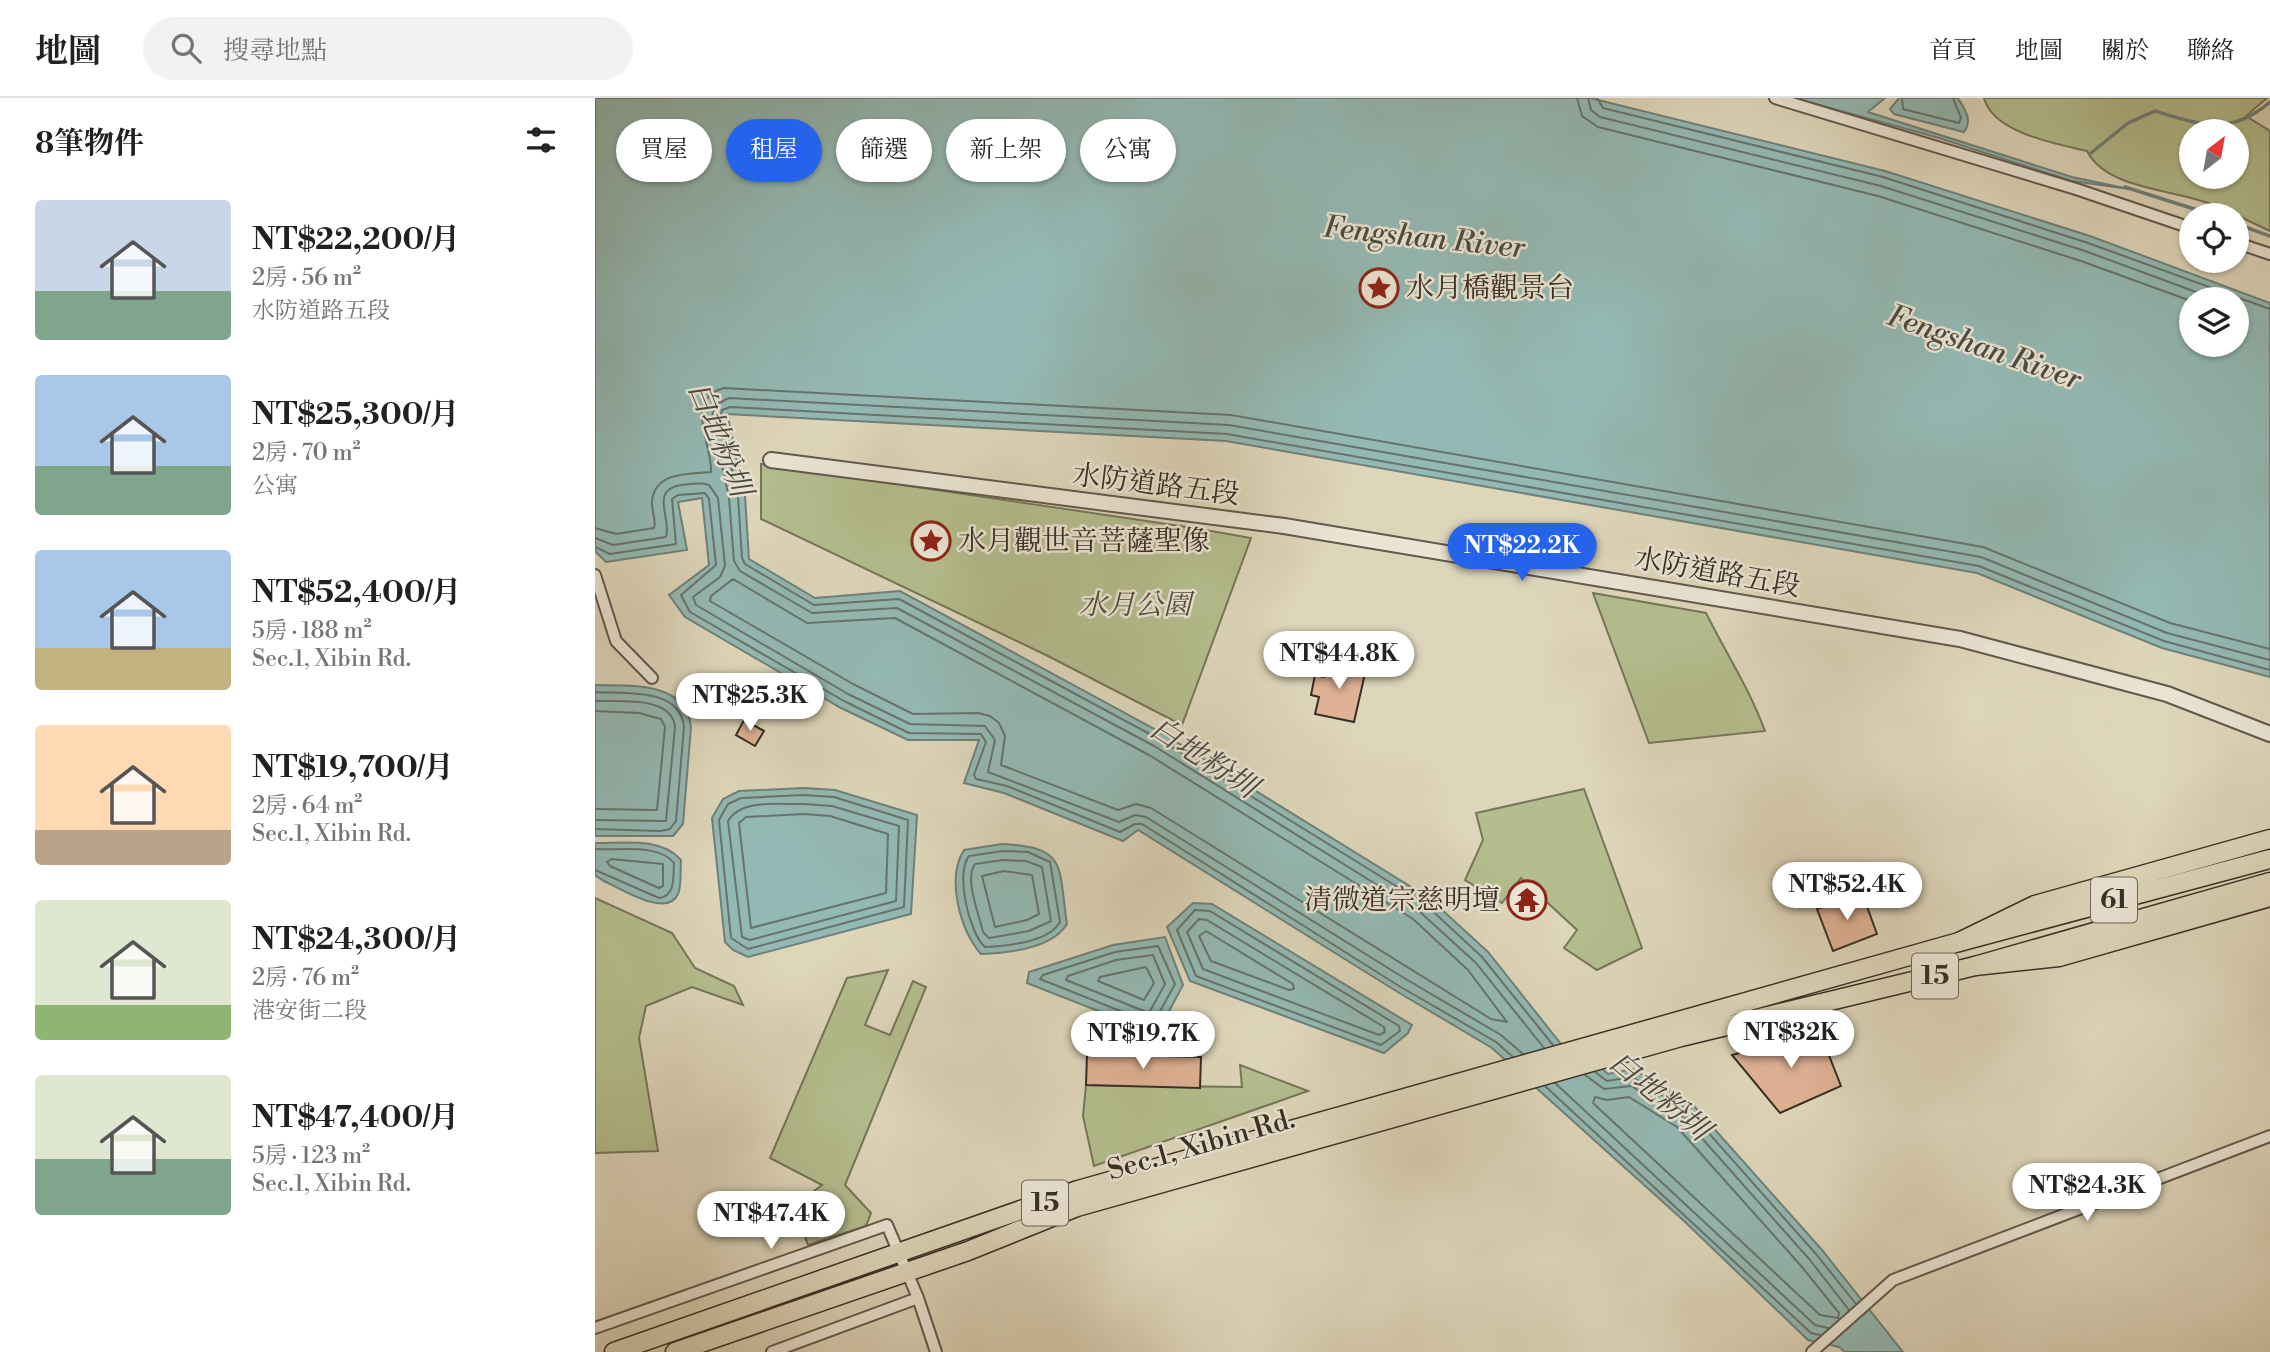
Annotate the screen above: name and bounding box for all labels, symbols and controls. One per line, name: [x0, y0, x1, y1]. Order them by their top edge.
search box: [143, 17, 633, 80]
icon: search: [167, 29, 205, 67]
text: 地圖: [35, 32, 101, 73]
text: 搜尋地點: [223, 35, 327, 67]
text: 首頁: [1929, 36, 1977, 66]
text: 地圖: [2015, 36, 2063, 66]
text: 關於: [2101, 36, 2149, 66]
text: 聯絡: [2187, 36, 2235, 66]
chip: 買屋: [616, 119, 712, 182]
chip: 租屋: [726, 119, 822, 182]
chip: 篩選: [836, 119, 932, 182]
chip: 新上架: [946, 119, 1066, 182]
chip: 公寓: [1080, 119, 1176, 182]
north arrow: [2179, 119, 2249, 189]
map controls: [2179, 119, 2249, 357]
icon: filters: [522, 121, 560, 159]
text: 8筆物件: [35, 125, 144, 163]
button: locate: [2179, 203, 2249, 273]
water label: Fengshan River: [1321, 208, 1528, 268]
text: NT$22,200/月: [252, 221, 460, 259]
icon: home: [91, 228, 175, 312]
text: 2房 · 56 m²: [252, 264, 361, 292]
place icon: 水月橋觀景台: [1358, 267, 1400, 309]
place label: 水月橋觀景台: [1406, 271, 1574, 306]
button: layers: [2179, 287, 2249, 357]
text: 水防道路五段: [252, 297, 390, 325]
water label: Fengshan River: [1882, 297, 2087, 399]
water label: 白地粉圳: [679, 376, 761, 506]
text: NT$25,300/月: [252, 396, 459, 434]
icon: home: [91, 403, 175, 487]
text: 2房 · 70 m²: [252, 439, 361, 467]
street label: 水防道路五段: [1070, 457, 1242, 513]
text: 公寓: [252, 472, 298, 500]
place icon: 水月觀世音菩薩聖像: [910, 520, 952, 562]
place label: 水月觀世音菩薩聖像: [958, 524, 1210, 559]
pin: NT$22.2K: [1450, 524, 1594, 583]
text: NT$22.2K: [1464, 532, 1580, 560]
street label: 水防道路五段: [1631, 541, 1803, 605]
text: NT$52,400/月: [252, 574, 461, 612]
icon: home: [91, 578, 175, 662]
park label: 水月公園: [1079, 588, 1195, 623]
text: 5房 · 188 m²: [252, 617, 372, 645]
pin: NT$44.8K: [1267, 632, 1411, 691]
text: NT$44.8K: [1279, 640, 1399, 668]
text: Sec.1, Xibin Rd.: [252, 645, 411, 673]
pin: NT$25.3K: [678, 674, 822, 733]
text: NT$25.3K: [692, 682, 808, 710]
water label: 白地粉圳: [1142, 709, 1268, 809]
text: NT$19,700/月: [252, 749, 453, 787]
icon: home: [91, 753, 175, 837]
text: 2房 · 64 m²: [252, 792, 362, 820]
text: Sec.1, Xibin Rd.: [252, 820, 411, 848]
pin: NT$52.4K: [1775, 862, 1919, 922]
text: NT$52.4K: [1788, 871, 1906, 899]
road number: 61: [2091, 878, 2137, 922]
temple icon: 清微道宗慈明壇: [1506, 879, 1548, 921]
place label: 清微道宗慈明壇: [1304, 883, 1500, 918]
text: NT$24,300/月: [252, 921, 461, 959]
icon: home: [91, 928, 175, 1012]
road number: 15: [1912, 954, 1958, 998]
text: 2房 · 76 m²: [252, 964, 359, 992]
text: 港安街二段: [252, 997, 367, 1025]
pin: NT$32K: [1734, 1010, 1848, 1070]
pin: NT$19.7K: [1071, 1012, 1215, 1071]
text: NT$32K: [1743, 1019, 1839, 1047]
text: NT$19.7K: [1087, 1020, 1199, 1048]
water label: 白地粉圳: [1601, 1043, 1721, 1152]
text: NT$47,400/月: [252, 1099, 459, 1137]
street label: Sec.1, Xibin Rd.: [1103, 1102, 1299, 1188]
icon: home: [91, 1103, 175, 1187]
text: 5房 · 123 m²: [252, 1142, 370, 1170]
pin: NT$24.3K: [2015, 1164, 2159, 1223]
text: Sec.1, Xibin Rd.: [252, 1170, 411, 1198]
text: NT$24.3K: [2028, 1172, 2146, 1200]
road number: 15: [1022, 1180, 1068, 1226]
pin: NT$47.4K: [699, 1192, 843, 1251]
text: NT$47.4K: [713, 1200, 829, 1228]

